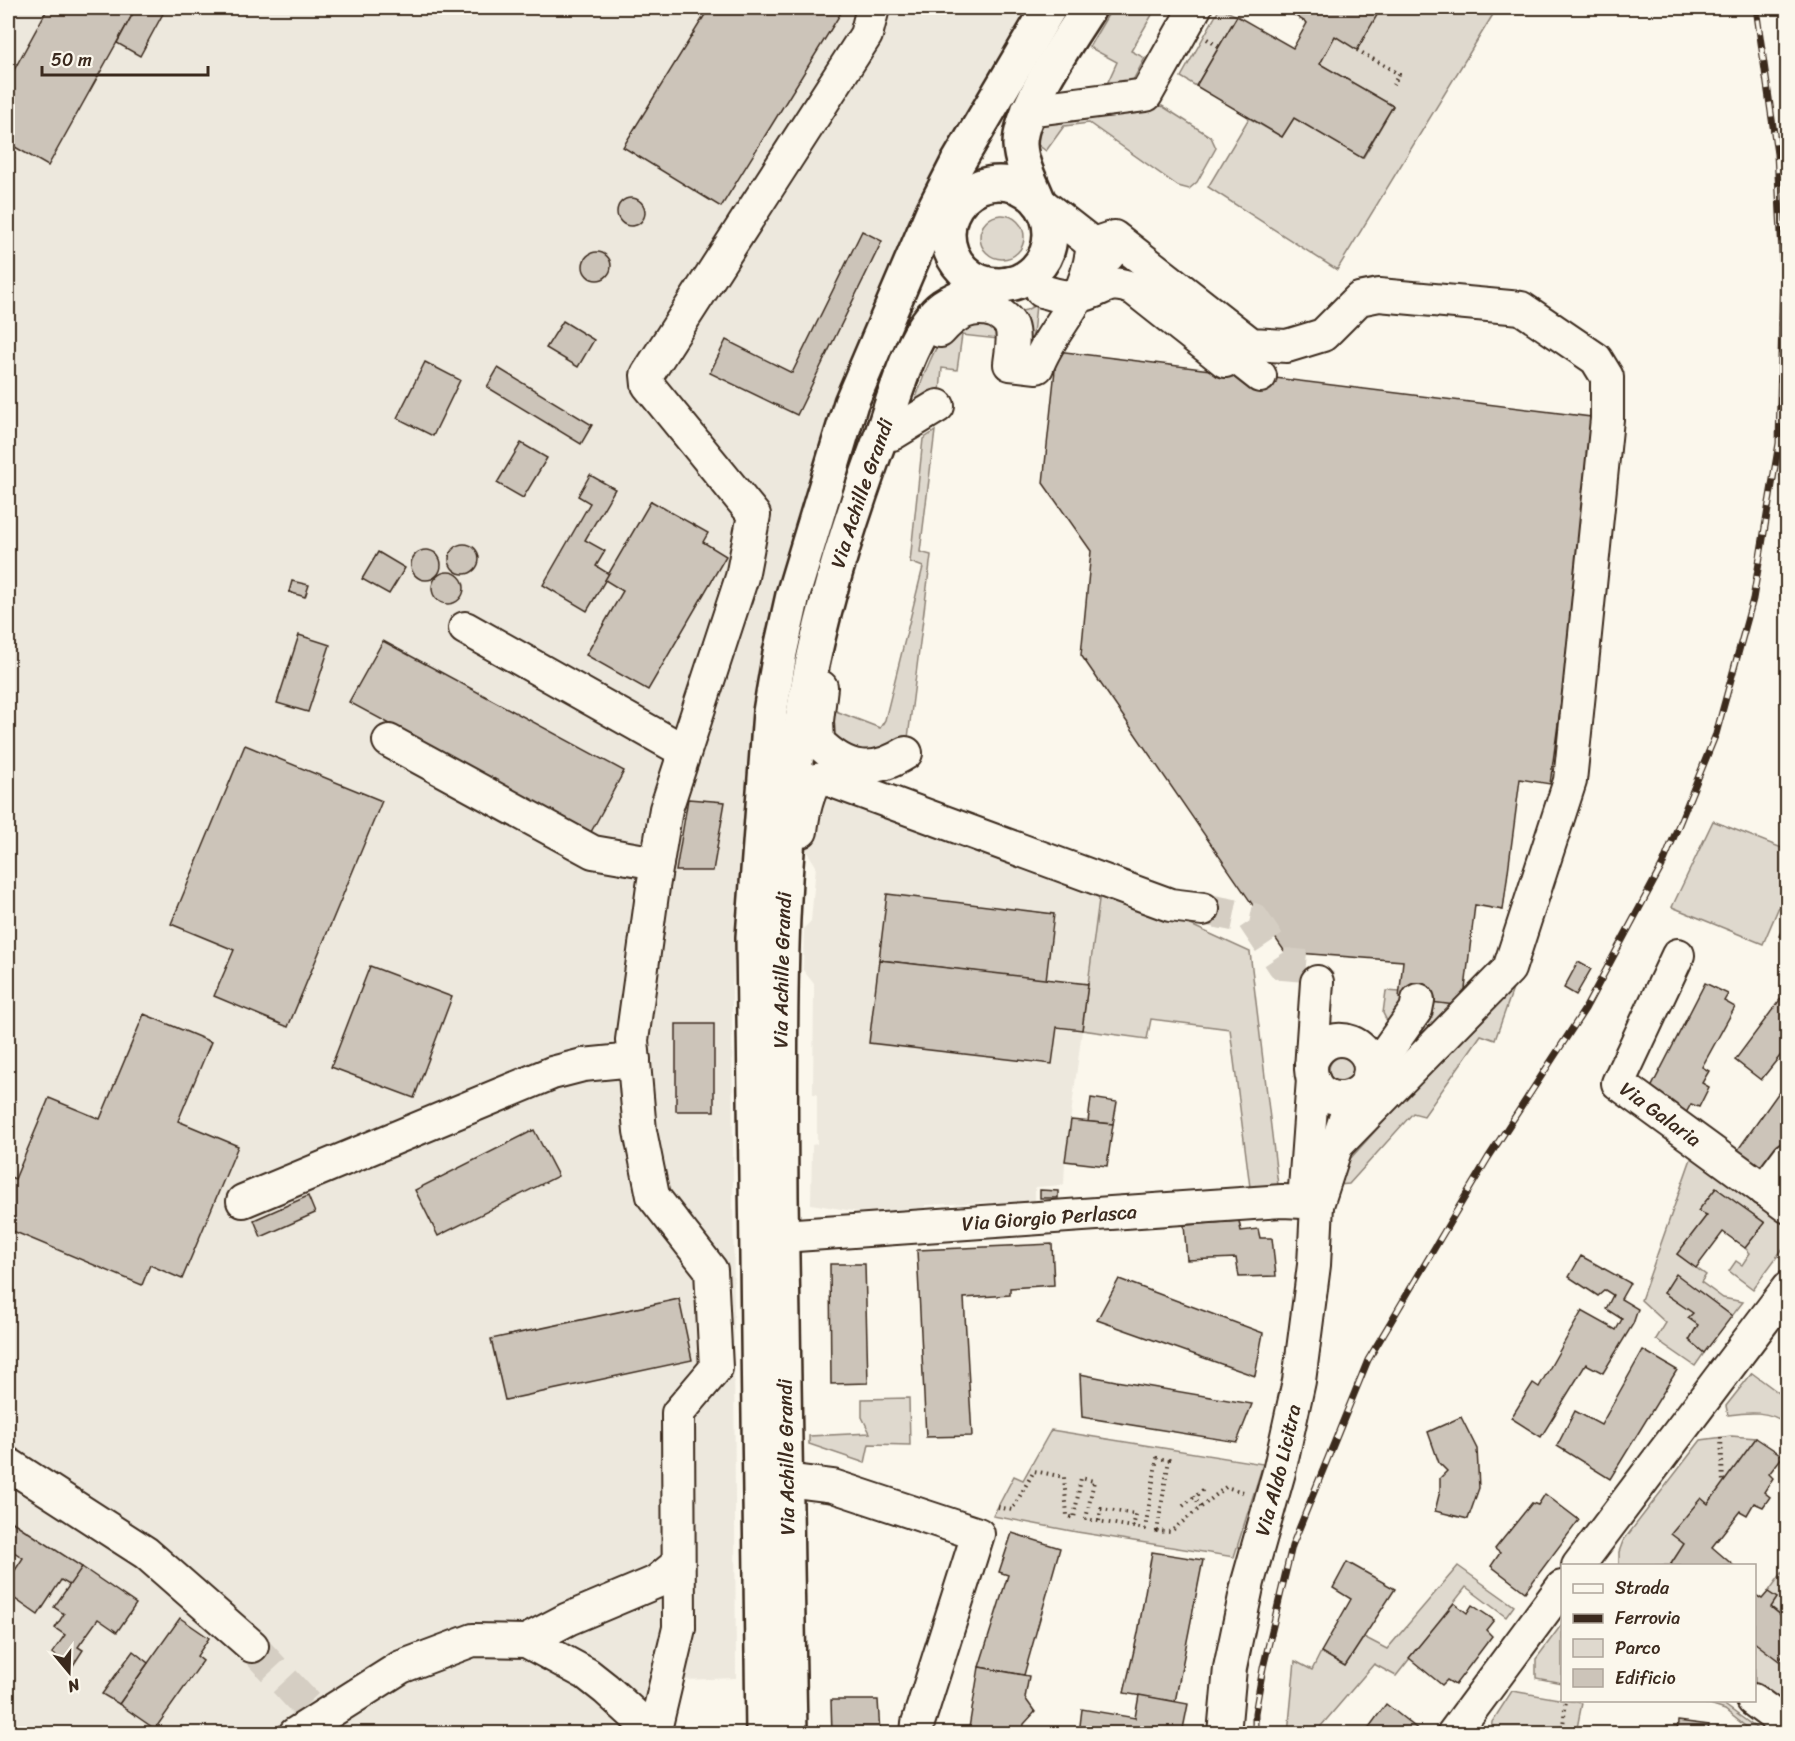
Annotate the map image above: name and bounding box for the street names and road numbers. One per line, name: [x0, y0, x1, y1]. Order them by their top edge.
street label: Via Achille Grandi: [820, 413, 904, 572]
street label: Via Achille Grandi: [763, 891, 802, 1048]
street label: Via Galaria: [1612, 1072, 1709, 1156]
street label: Via Giorgio Perlasca: [961, 1194, 1138, 1241]
street label: Via Achille Grandi: [768, 1378, 805, 1535]
street label: Via Aldo Licitra: [1245, 1401, 1311, 1540]

